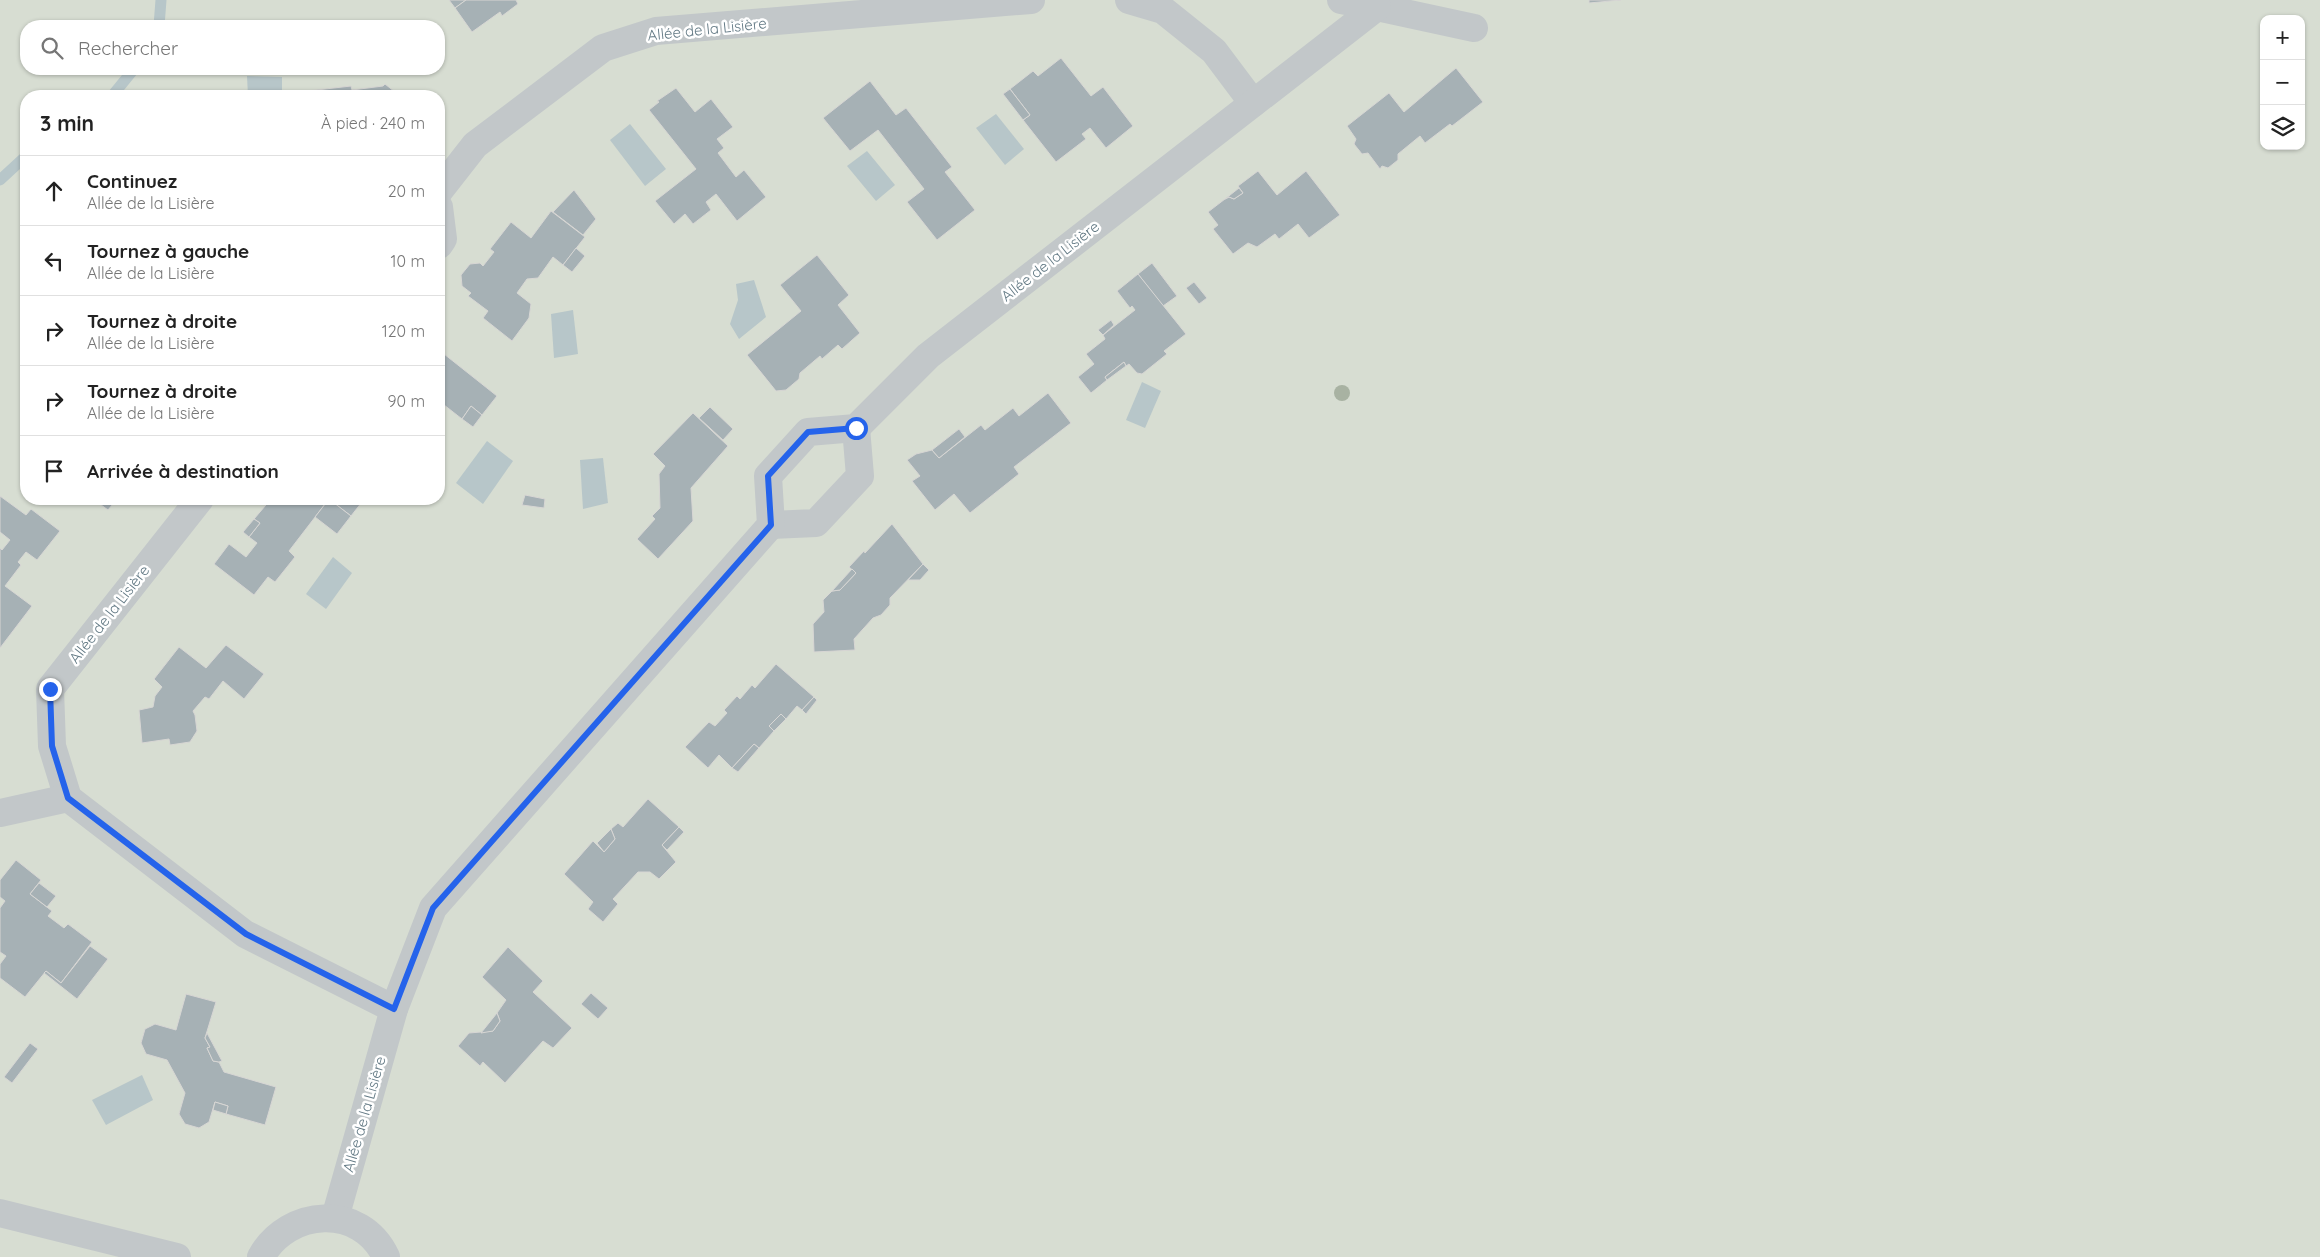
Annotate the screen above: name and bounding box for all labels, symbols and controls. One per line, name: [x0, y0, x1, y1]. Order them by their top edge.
street label: Allée de la Lisière: [647, 13, 767, 45]
map controls: [2260, 15, 2305, 150]
button: +: [2260, 15, 2305, 60]
search box: [20, 20, 445, 75]
icon: search: [38, 34, 66, 62]
text: Rechercher: [78, 36, 178, 60]
button: −: [2260, 60, 2305, 105]
button: layers: [2260, 105, 2305, 150]
text: 3 min: [40, 110, 94, 136]
text: À pied · 240 m: [321, 113, 425, 133]
text: Continuez: [87, 169, 177, 193]
icon: ahead: [40, 177, 68, 205]
text: 20 m: [388, 181, 425, 201]
text: Allée de la Lisière: [87, 193, 215, 213]
street label: Allée de la Lisière: [997, 217, 1103, 305]
text: Tournez à gauche: [87, 239, 249, 263]
icon: left: [40, 247, 68, 275]
text: 10 m: [391, 251, 425, 271]
text: Allée de la Lisière: [87, 263, 215, 283]
text: Tournez à droite: [87, 309, 237, 333]
icon: right: [40, 317, 68, 345]
text: 120 m: [382, 321, 425, 341]
text: Allée de la Lisière: [87, 333, 215, 353]
text: Tournez à droite: [87, 379, 237, 403]
icon: right: [40, 387, 68, 415]
text: 90 m: [388, 391, 425, 411]
text: Allée de la Lisière: [87, 403, 215, 423]
route start: [845, 417, 868, 440]
icon: arrive: [40, 457, 68, 485]
text: Arrivée à destination: [87, 459, 279, 483]
street label: Allée de la Lisière: [65, 561, 153, 667]
route end: [39, 678, 62, 701]
street label: Allée de la Lisière: [338, 1054, 390, 1174]

